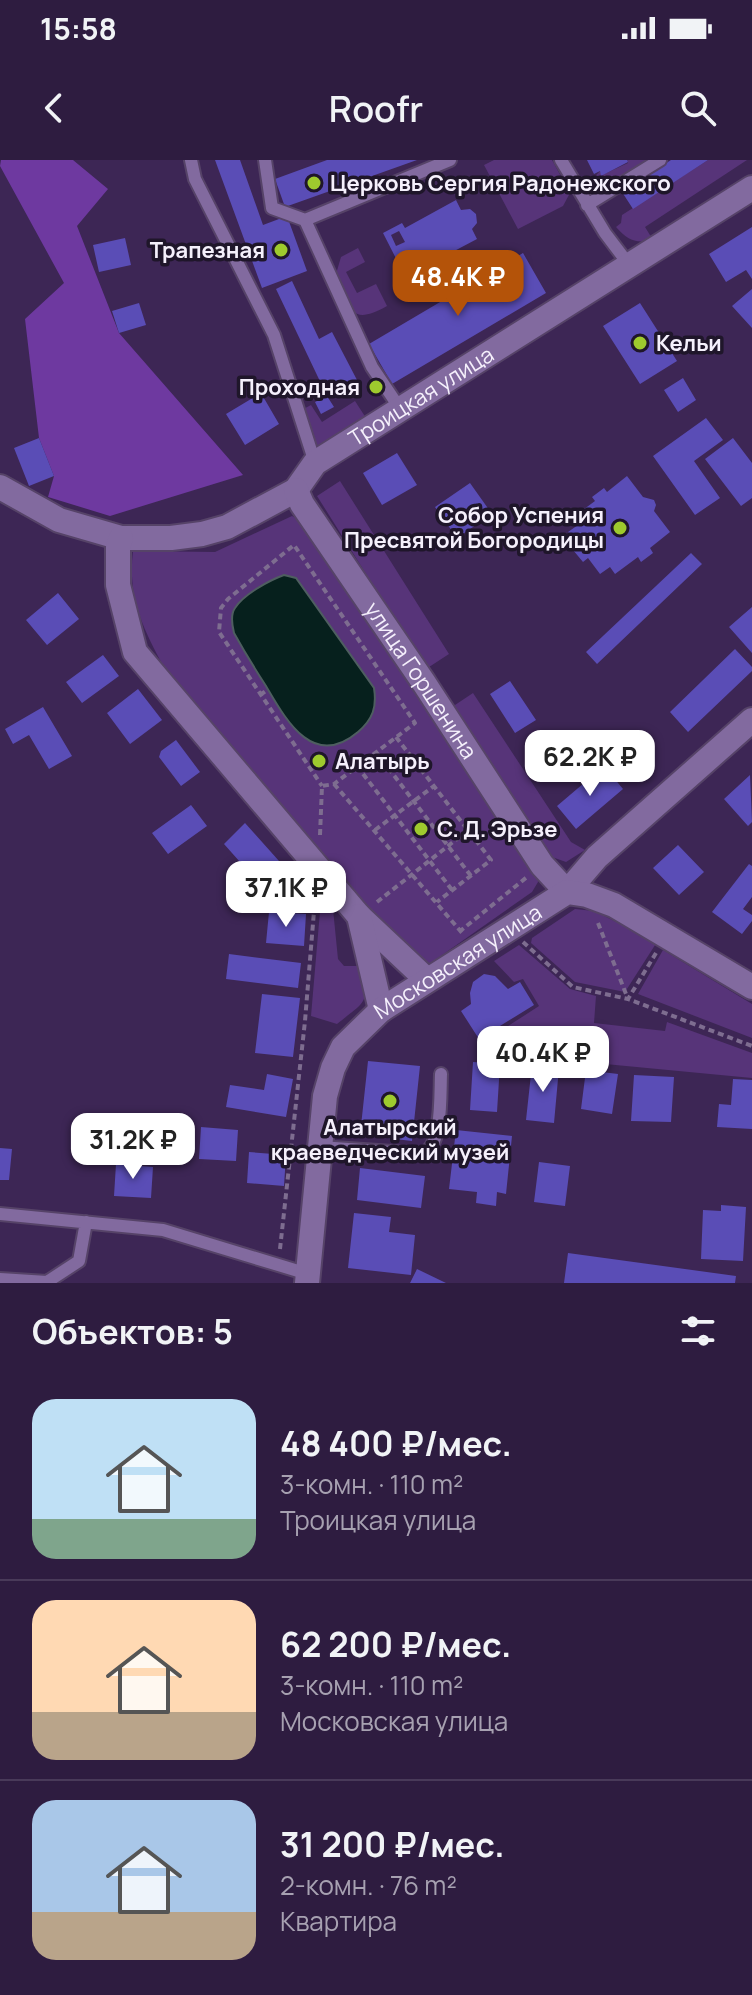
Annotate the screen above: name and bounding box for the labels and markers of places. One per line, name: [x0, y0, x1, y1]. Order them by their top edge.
place label: Церковь Сергия Радонежского: [330, 168, 671, 198]
marker: Церковь Сергия Радонежского: [305, 174, 323, 192]
place label: Трапезная: [150, 235, 265, 265]
marker: Трапезная: [272, 241, 290, 259]
pin: 48.4K ₽: [384, 250, 532, 318]
place label: Кельи: [656, 328, 722, 358]
marker: Кельи: [631, 334, 649, 352]
place label: Проходная: [239, 372, 360, 402]
marker: Проходная: [367, 378, 385, 396]
place label: Собор Успения Пресвятой Богородицы: [344, 500, 604, 555]
marker: Собор Успения Пресвятой Богородицы: [611, 519, 629, 537]
pin: 62.2K ₽: [516, 730, 664, 798]
place label: Алатырь: [335, 746, 430, 776]
marker: Алатырь: [310, 752, 328, 770]
place label: С. Д. Эрьзе: [437, 814, 557, 844]
marker: С. Д. Эрьзе: [412, 820, 430, 838]
pin: 37.1K ₽: [212, 861, 360, 929]
pin: 40.4K ₽: [469, 1026, 617, 1094]
marker: Алатырский краеведческий музей: [381, 1092, 399, 1110]
place label: Алатырский краеведческий музей: [271, 1112, 509, 1167]
pin: 31.2K ₽: [59, 1113, 207, 1181]

